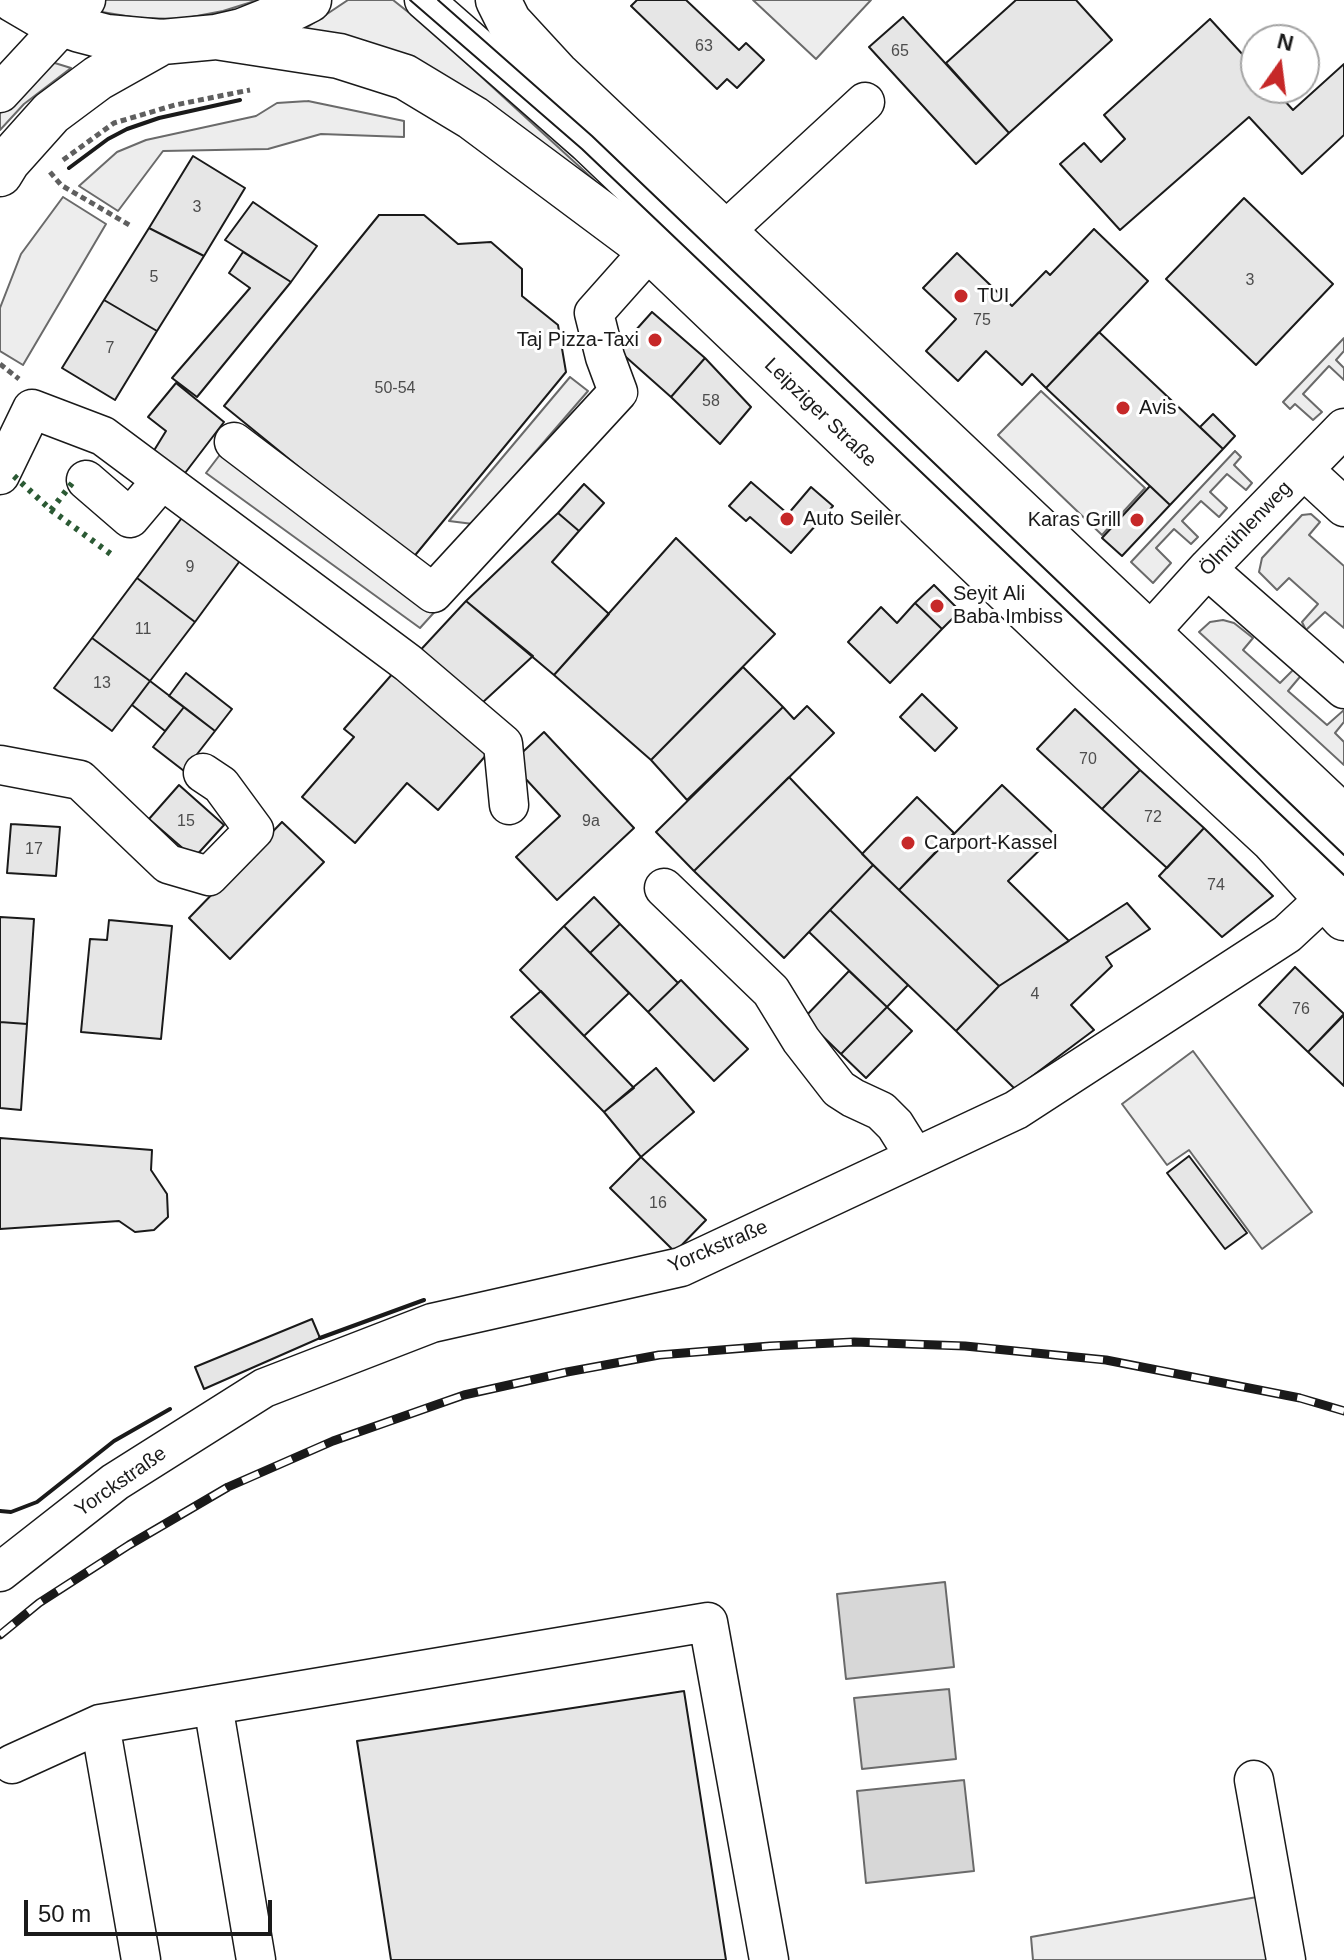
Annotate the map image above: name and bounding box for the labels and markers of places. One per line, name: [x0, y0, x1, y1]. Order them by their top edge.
place label: TUI: [977, 284, 1009, 308]
marker: TUI: [952, 287, 970, 305]
place label: Taj Pizza-Taxi: [517, 328, 639, 352]
marker: Taj Pizza-Taxi: [646, 331, 664, 349]
place label: Avis: [1139, 396, 1176, 420]
marker: Avis: [1114, 399, 1132, 417]
place label: Auto Seiler: [803, 507, 901, 531]
place label: Karas Grill: [1028, 508, 1121, 532]
marker: Auto Seiler: [778, 510, 796, 528]
marker: Karas Grill: [1128, 511, 1146, 529]
place label: Seyit Ali Baba Imbiss: [953, 582, 1063, 629]
marker: Seyit Ali Baba Imbiss: [928, 597, 946, 615]
place label: Carport-Kassel: [924, 831, 1057, 855]
marker: Carport-Kassel: [899, 834, 917, 852]

